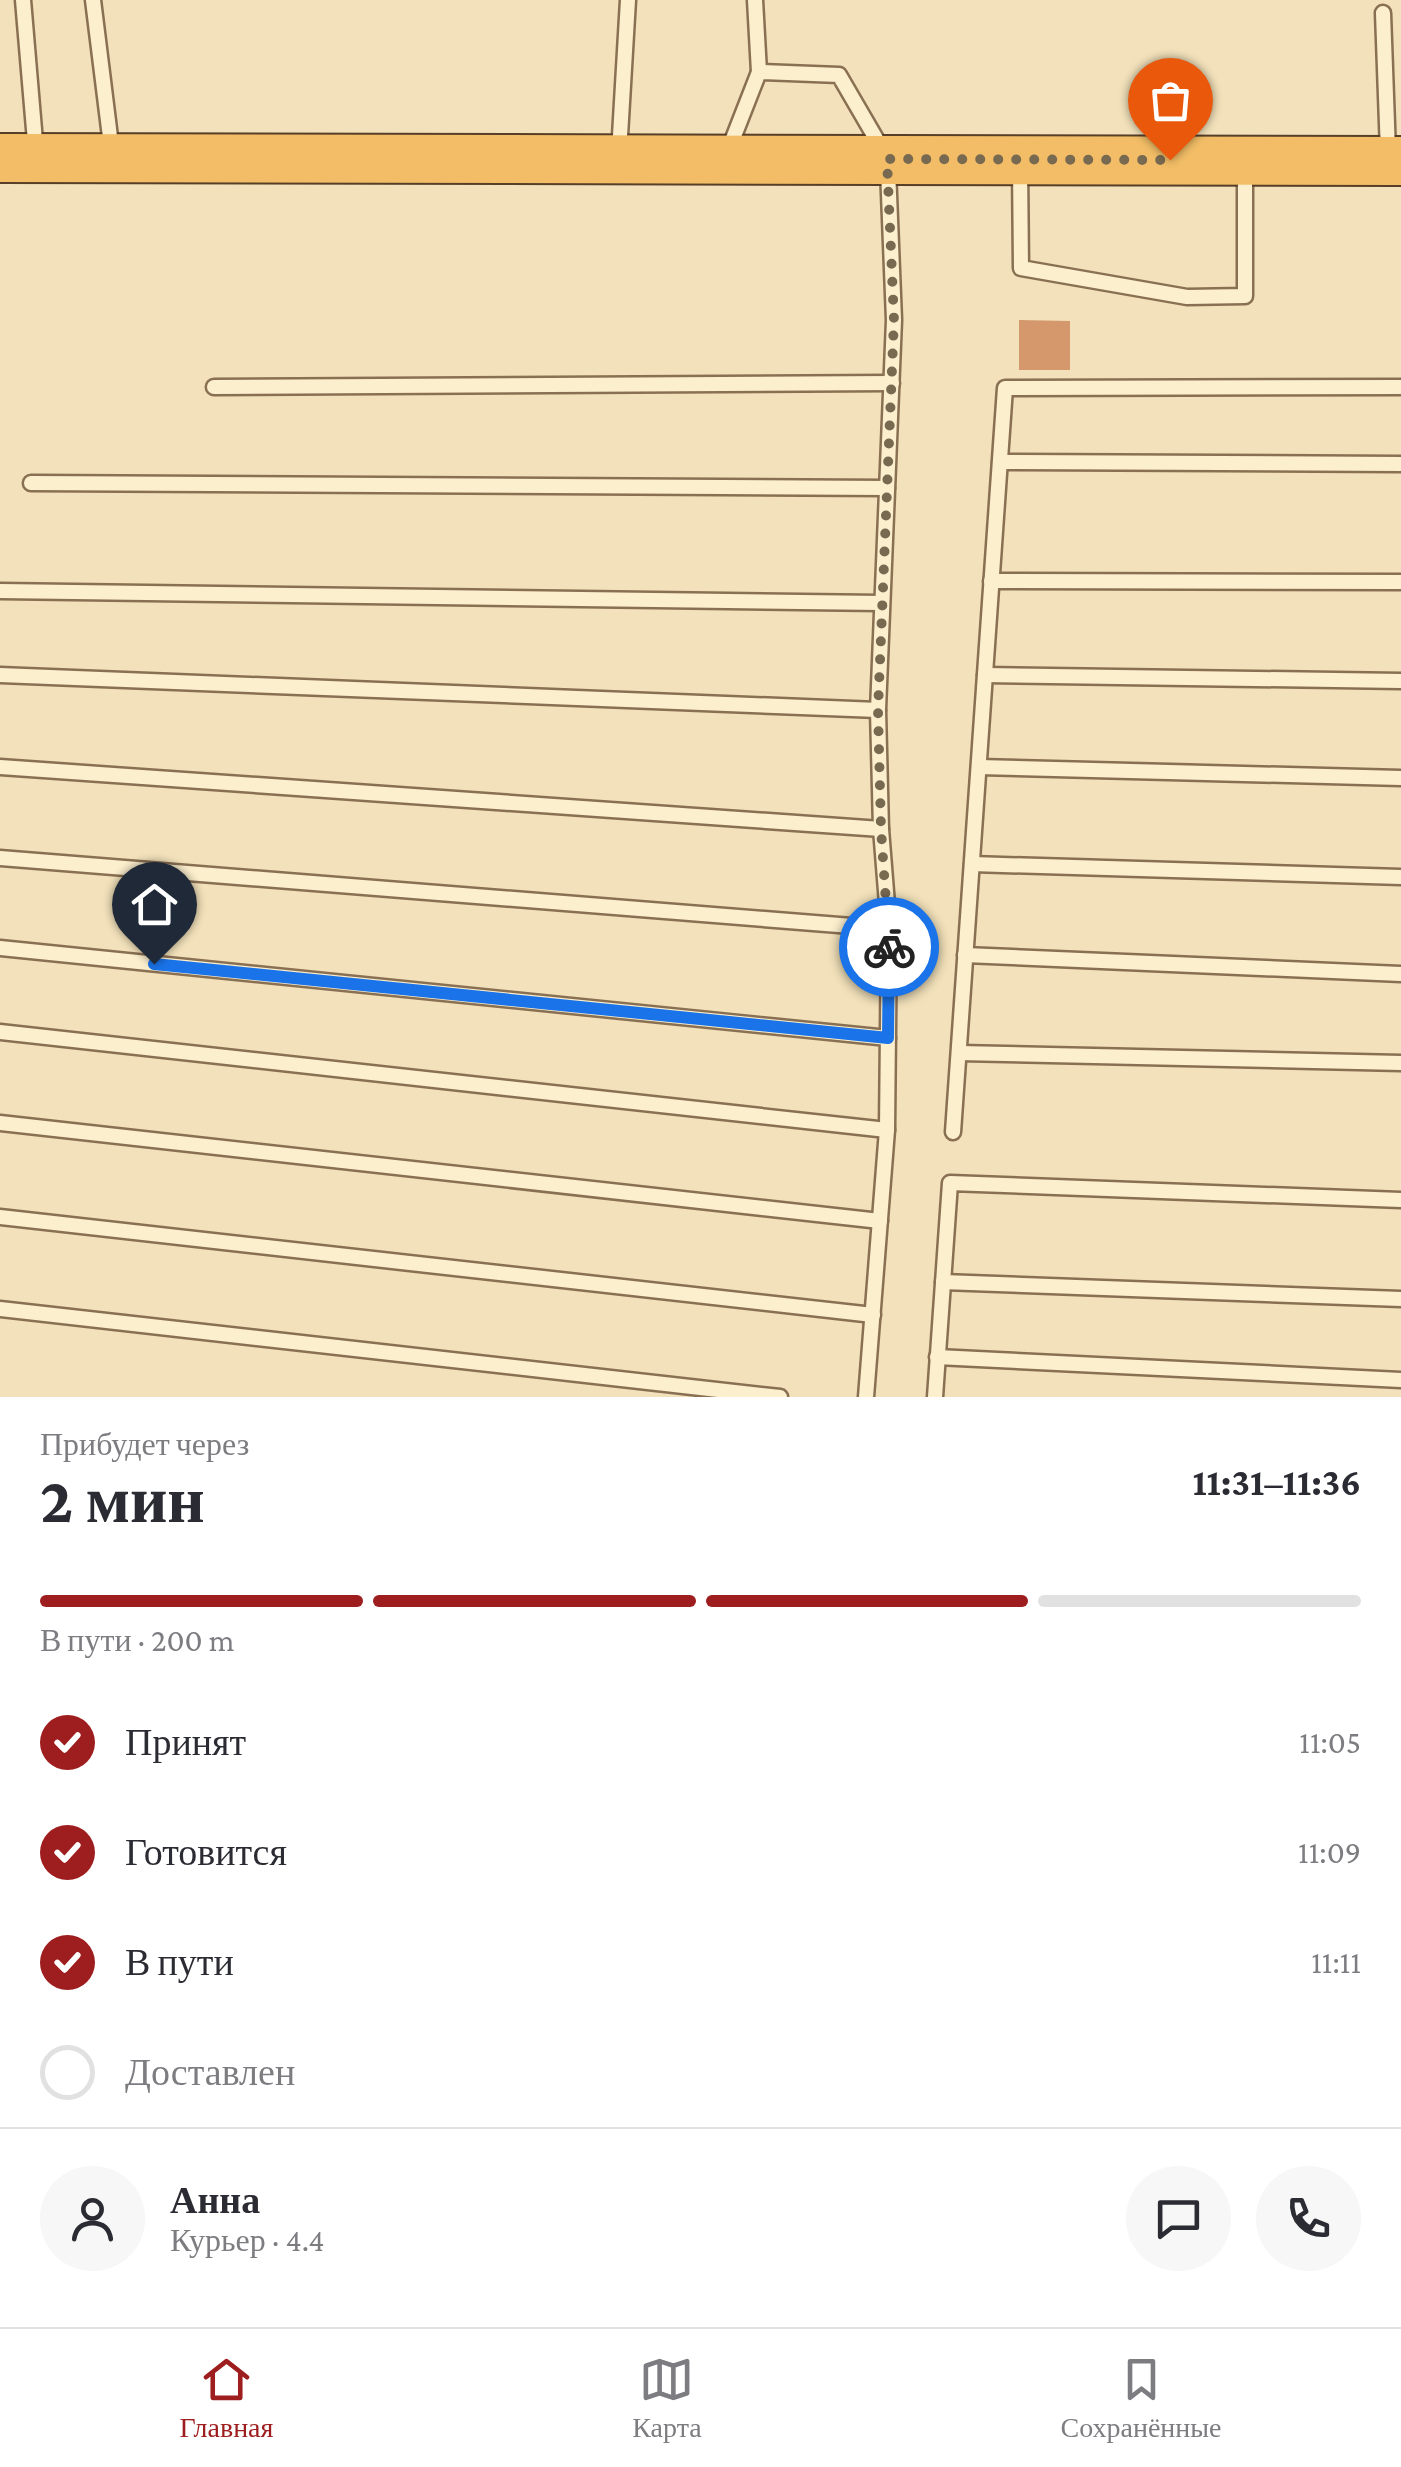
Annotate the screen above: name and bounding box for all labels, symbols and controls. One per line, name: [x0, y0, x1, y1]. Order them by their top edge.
pin: [1128, 58, 1213, 161]
icon: bag: [1143, 73, 1198, 128]
pin: [112, 862, 197, 965]
icon: home: [127, 877, 182, 932]
courier: [839, 897, 939, 997]
icon: bike: [862, 920, 917, 975]
text: Прибудет через: [40, 1426, 249, 1462]
text: 11:31–11:36: [1192, 1461, 1361, 1503]
text: 2 мин: [40, 1464, 205, 1536]
text: В пути · 200 m: [40, 1622, 234, 1658]
icon: check: [40, 1715, 95, 1770]
text: Принят: [125, 1721, 246, 1763]
text: 11:05: [1299, 1724, 1361, 1760]
icon: check: [40, 1825, 95, 1880]
text: Готовится: [125, 1831, 287, 1873]
text: 11:09: [1298, 1834, 1361, 1870]
icon: check: [40, 1935, 95, 1990]
text: В пути: [125, 1941, 234, 1983]
text: 11:11: [1311, 1944, 1361, 1980]
text: Доставлен: [125, 2051, 295, 2093]
button: person: [40, 2166, 145, 2271]
button: chat: [1126, 2166, 1231, 2271]
button: phone: [1256, 2166, 1361, 2271]
text: Анна: [170, 2179, 260, 2221]
text: Курьер · 4.4: [170, 2222, 325, 2258]
tab: Главная: [179, 2352, 273, 2444]
tab: Карта: [632, 2352, 702, 2444]
tab: Сохранённые: [1061, 2352, 1222, 2444]

